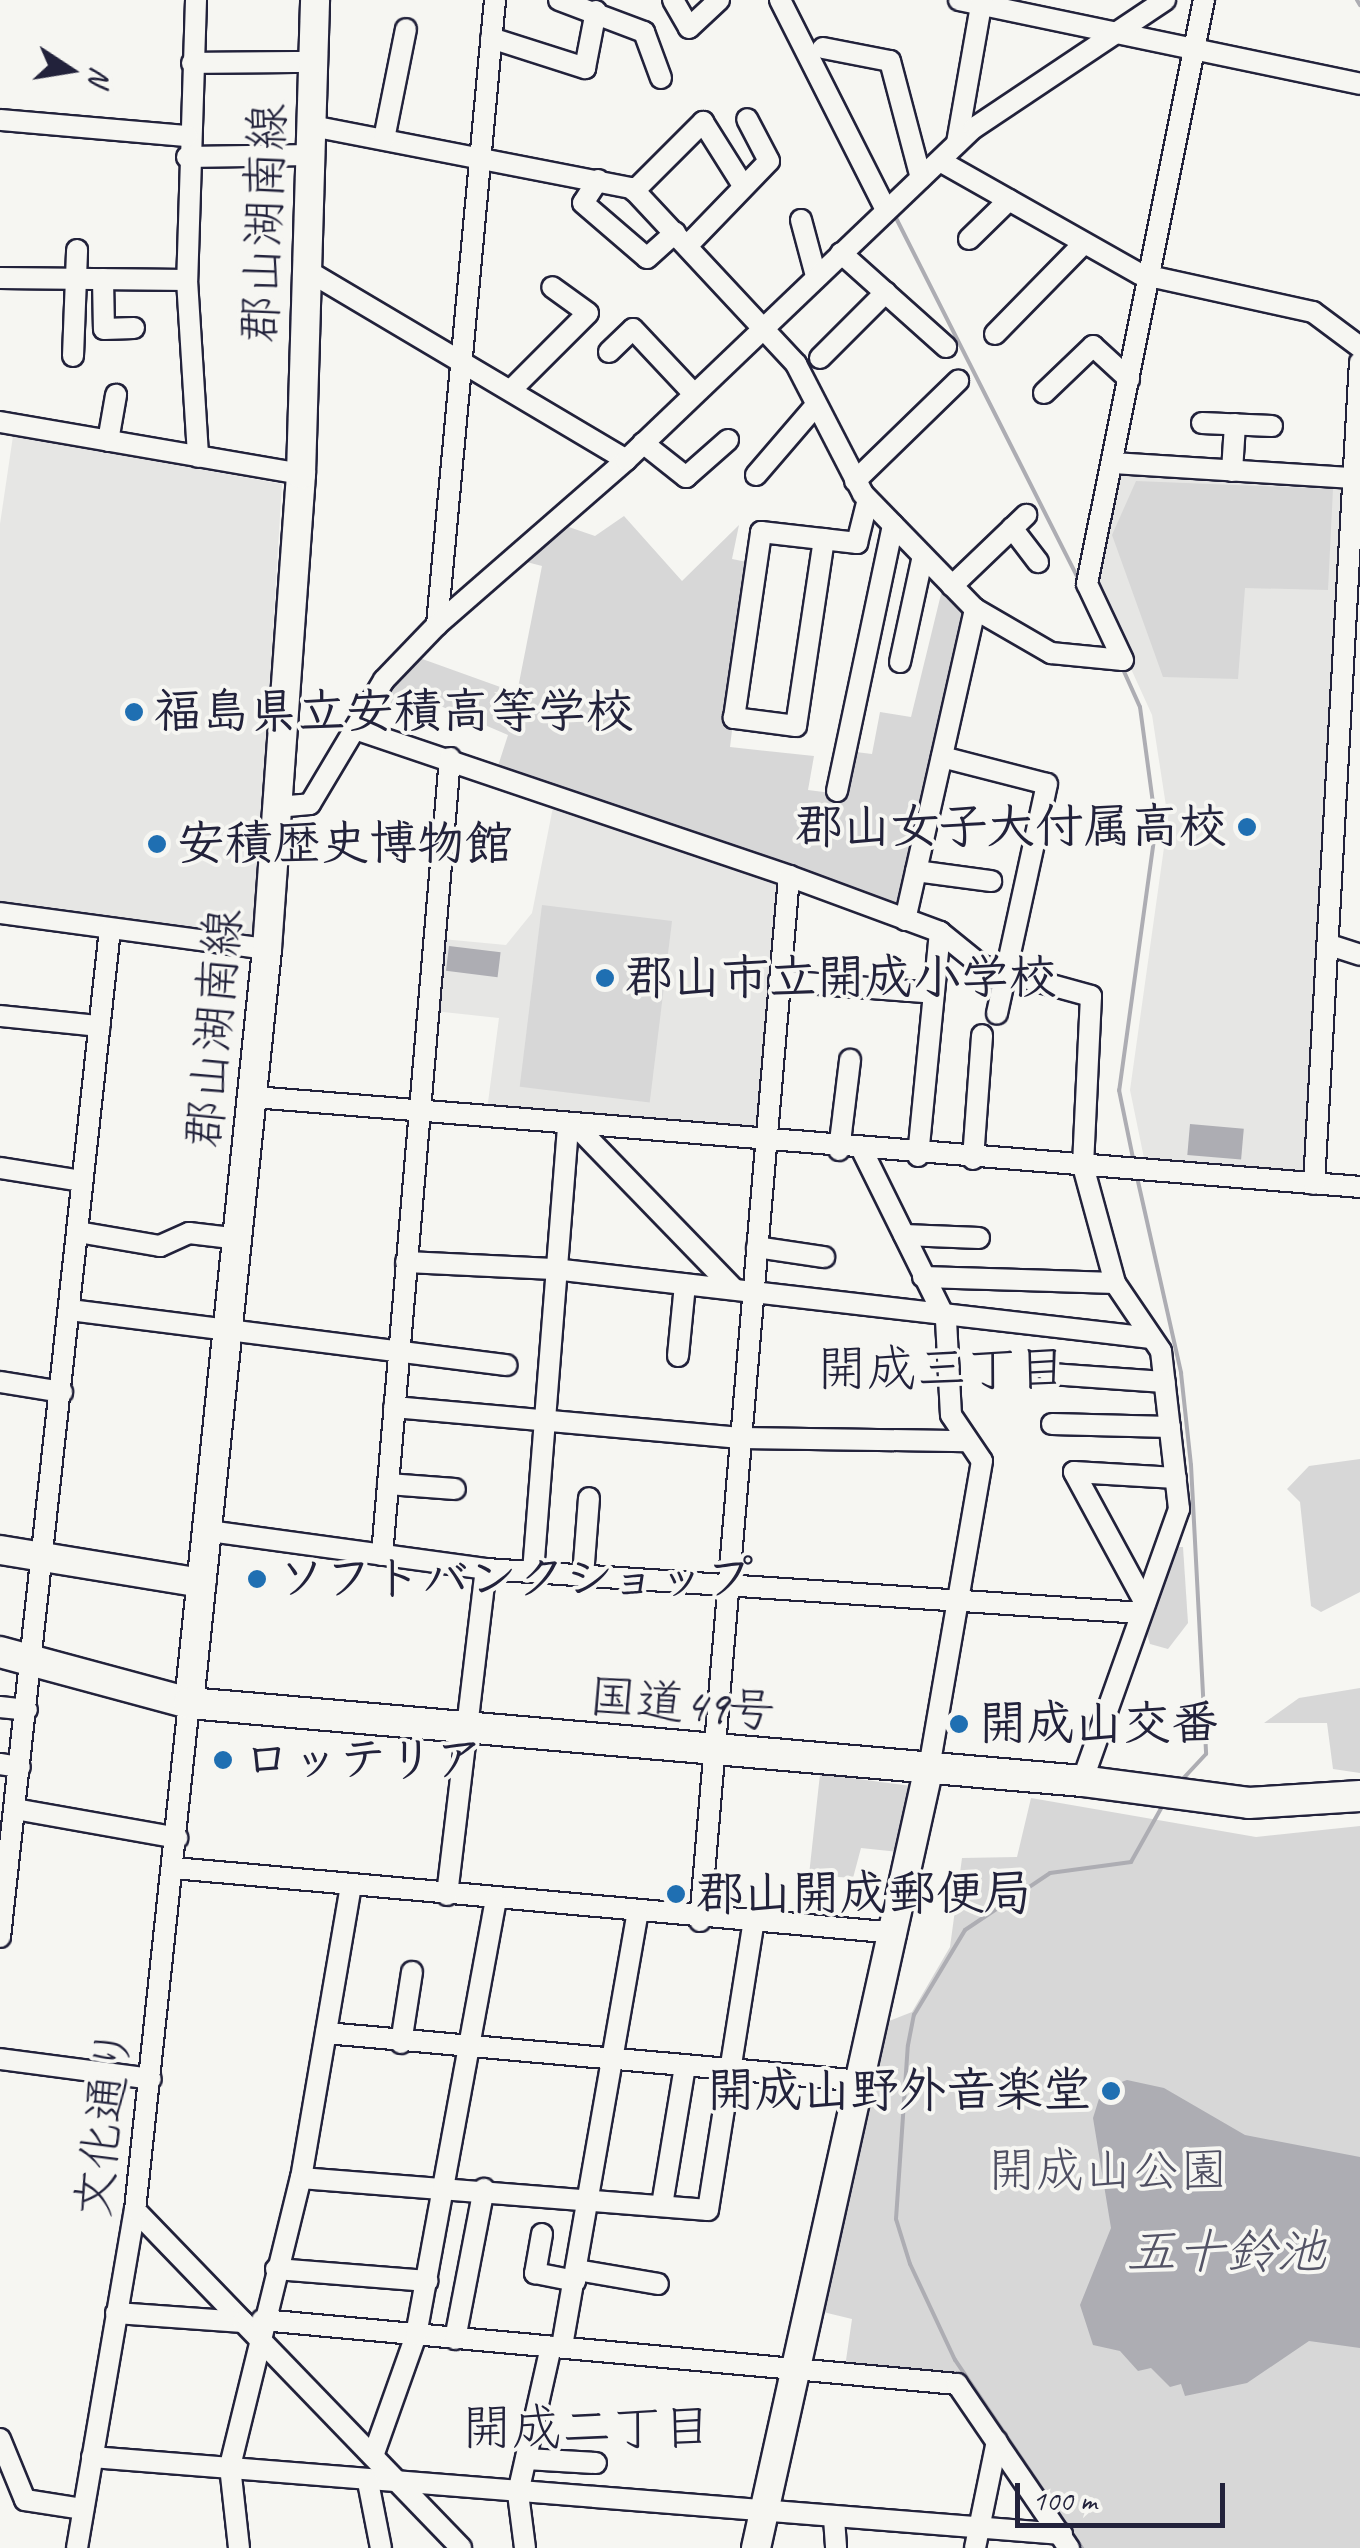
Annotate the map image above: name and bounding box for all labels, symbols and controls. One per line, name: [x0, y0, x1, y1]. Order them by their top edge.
north arrow: [20, 20, 120, 120]
text: N: [81, 64, 119, 88]
street label: 郡山湖南線: [231, 102, 297, 344]
place label: 福島県立安積高等学校: [154, 683, 634, 741]
marker: 福島県立安積高等学校: [123, 701, 145, 723]
place label: 郡山女子大付属高校: [795, 798, 1227, 856]
place label: 安積歴史博物館: [177, 815, 513, 873]
marker: 郡山女子大付属高校: [1236, 816, 1258, 838]
marker: 安積歴史博物館: [146, 833, 168, 855]
street label: 郡山湖南線: [175, 906, 253, 1150]
place label: 郡山市立開成小学校: [625, 949, 1057, 1007]
marker: 郡山市立開成小学校: [594, 967, 616, 989]
district label: 開成三丁目: [817, 1339, 1067, 1399]
place label: ソフトバンクショップ: [277, 1550, 757, 1608]
marker: ソフトバンクショップ: [246, 1568, 268, 1590]
street label: 国道49号: [586, 1667, 778, 1741]
place label: 開成山交番: [979, 1695, 1219, 1753]
marker: 開成山交番: [948, 1713, 970, 1735]
place label: ロッテリア: [243, 1731, 483, 1789]
marker: ロッテリア: [212, 1749, 234, 1771]
place label: 郡山開成郵便局: [696, 1865, 1032, 1923]
marker: 郡山開成郵便局: [665, 1883, 687, 1905]
street label: 文化通り: [64, 2023, 144, 2221]
place label: 開成山野外音楽堂: [707, 2062, 1091, 2120]
marker: 開成山野外音楽堂: [1100, 2080, 1122, 2102]
park label: 開成山公園: [988, 2142, 1228, 2200]
water label: 五十鈴池: [1126, 2222, 1326, 2282]
district label: 開成二丁目: [462, 2398, 712, 2458]
scale bar: [1020, 2463, 1230, 2525]
text: 100 m: [1032, 2481, 1097, 2519]

